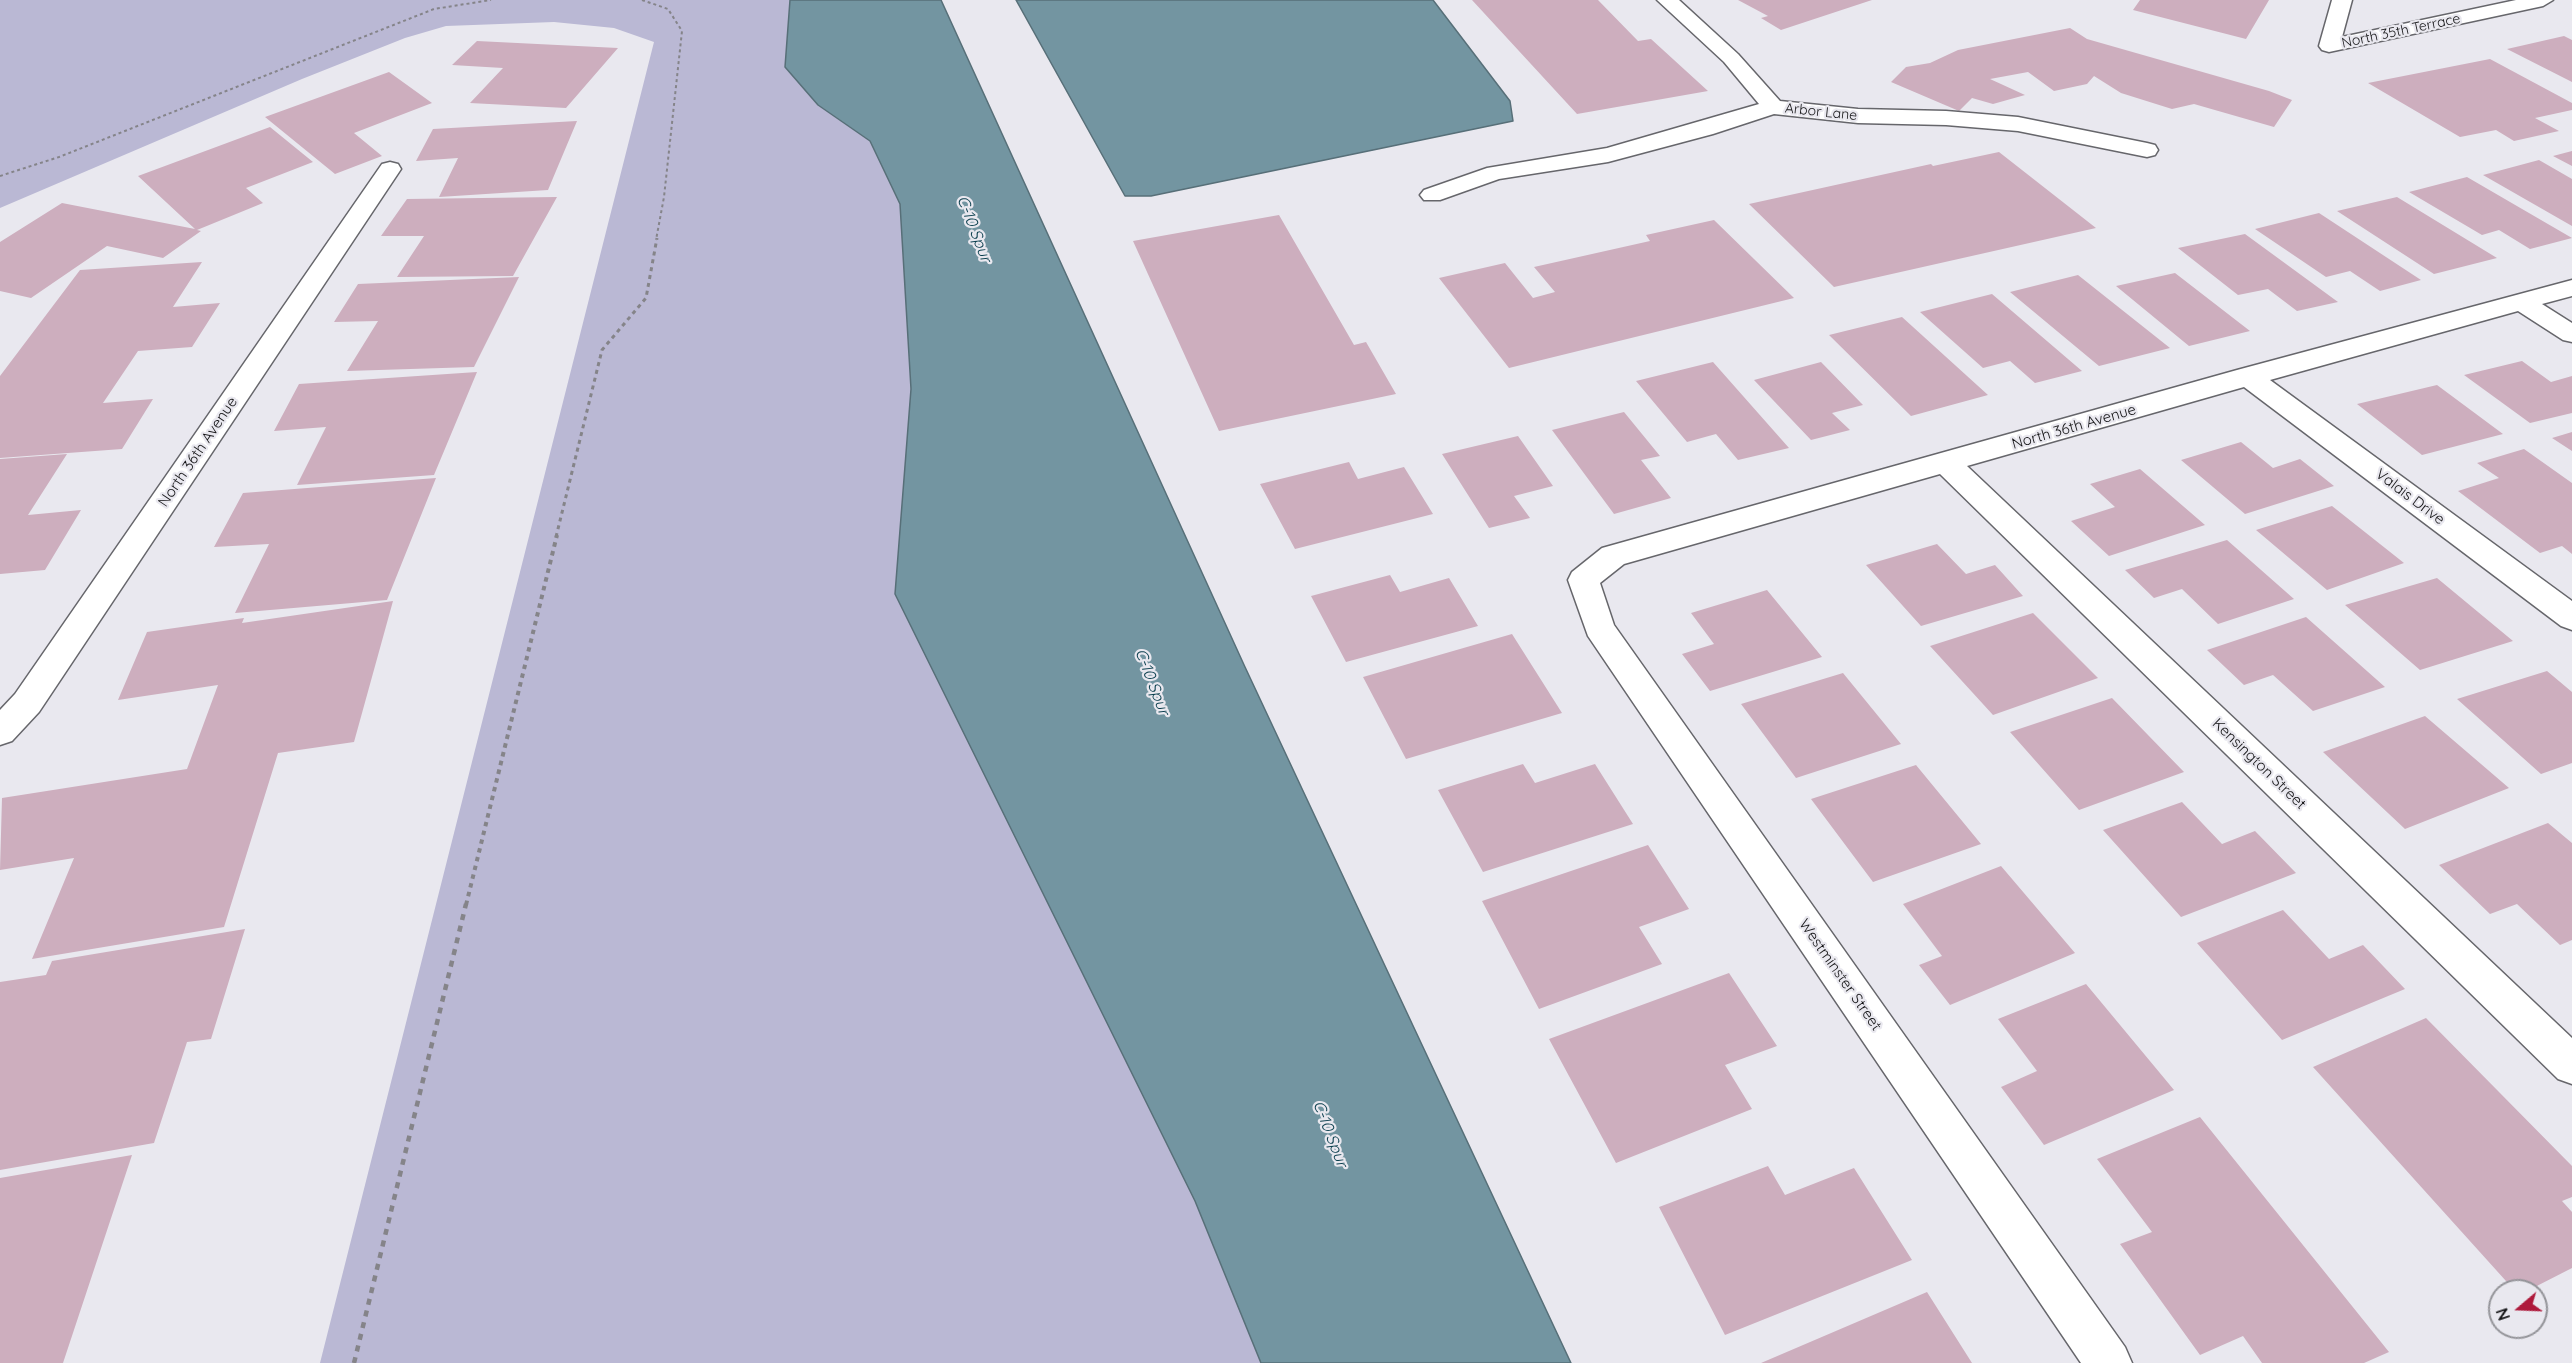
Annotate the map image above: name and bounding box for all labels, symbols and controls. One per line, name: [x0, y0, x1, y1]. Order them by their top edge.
street label: North 35th Terrace: [2340, 10, 2462, 52]
street label: Arbor Lane: [1784, 100, 1858, 124]
water label: C-10 Spur: [953, 193, 995, 265]
street label: North 36th Avenue: [155, 394, 241, 510]
street label: North 36th Avenue: [2010, 401, 2138, 453]
street label: Valais Drive: [2372, 465, 2448, 529]
water label: C-10 Spur: [1131, 646, 1173, 718]
street label: Kensington Street: [2208, 715, 2310, 813]
street label: Westminster Street: [1795, 916, 1885, 1034]
water label: C-10 Spur: [1309, 1098, 1351, 1170]
north arrow: [2488, 1279, 2548, 1339]
text: N: [2492, 1305, 2514, 1323]

